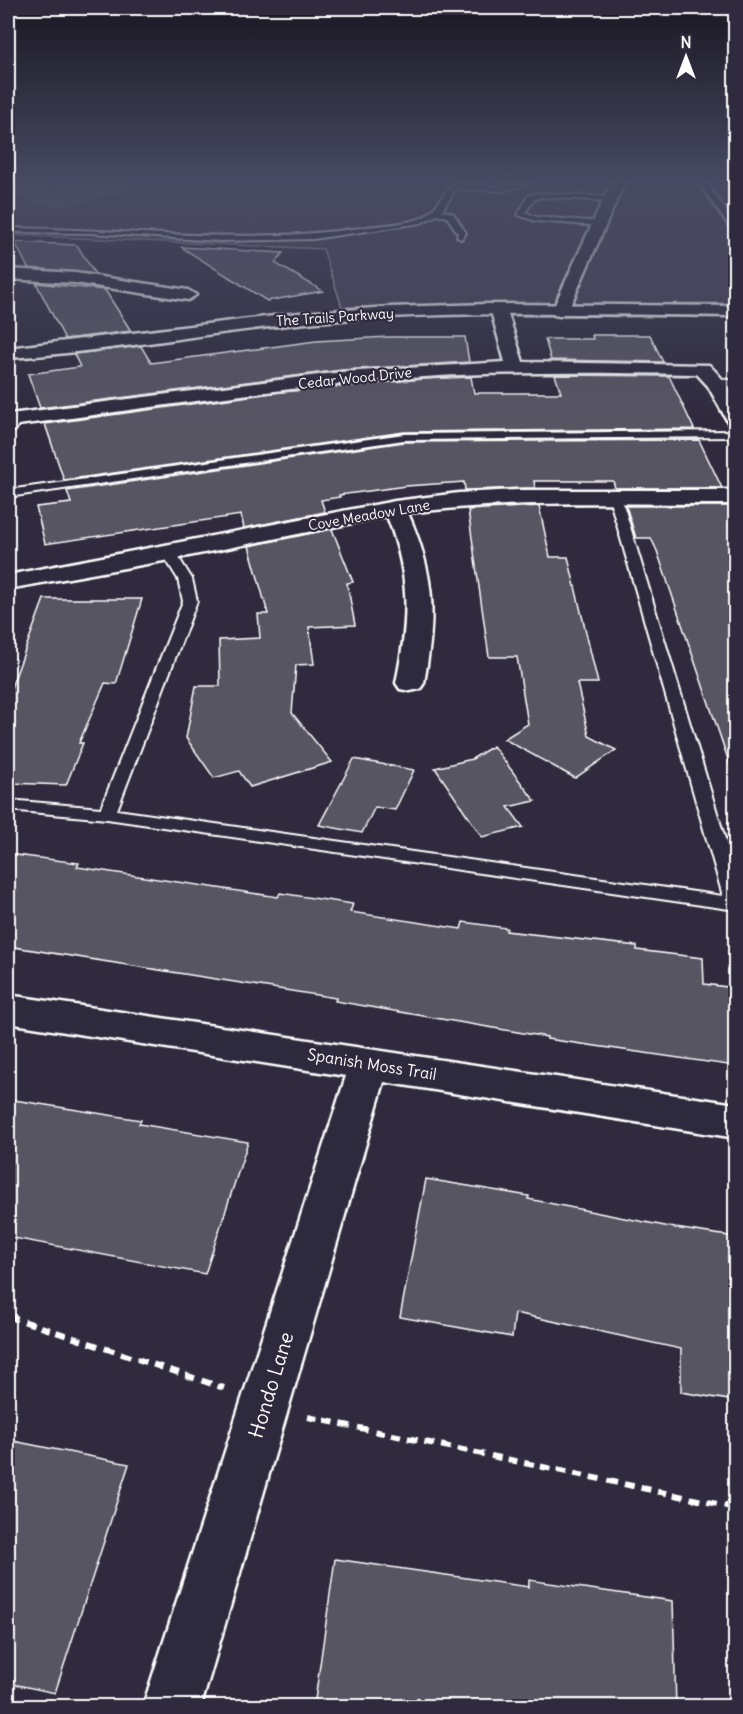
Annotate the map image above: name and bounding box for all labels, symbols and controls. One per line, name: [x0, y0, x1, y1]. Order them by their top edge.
north arrow: [656, 27, 716, 87]
text: N: [680, 32, 692, 52]
street label: The Trails Parkway: [276, 304, 394, 330]
street label: Cedar Wood Drive: [297, 363, 413, 393]
street label: Cove Meadow Lane: [307, 495, 431, 535]
street label: Spanish Moss Trail: [306, 1044, 438, 1084]
street label: Hondo Lane: [243, 1329, 298, 1441]

